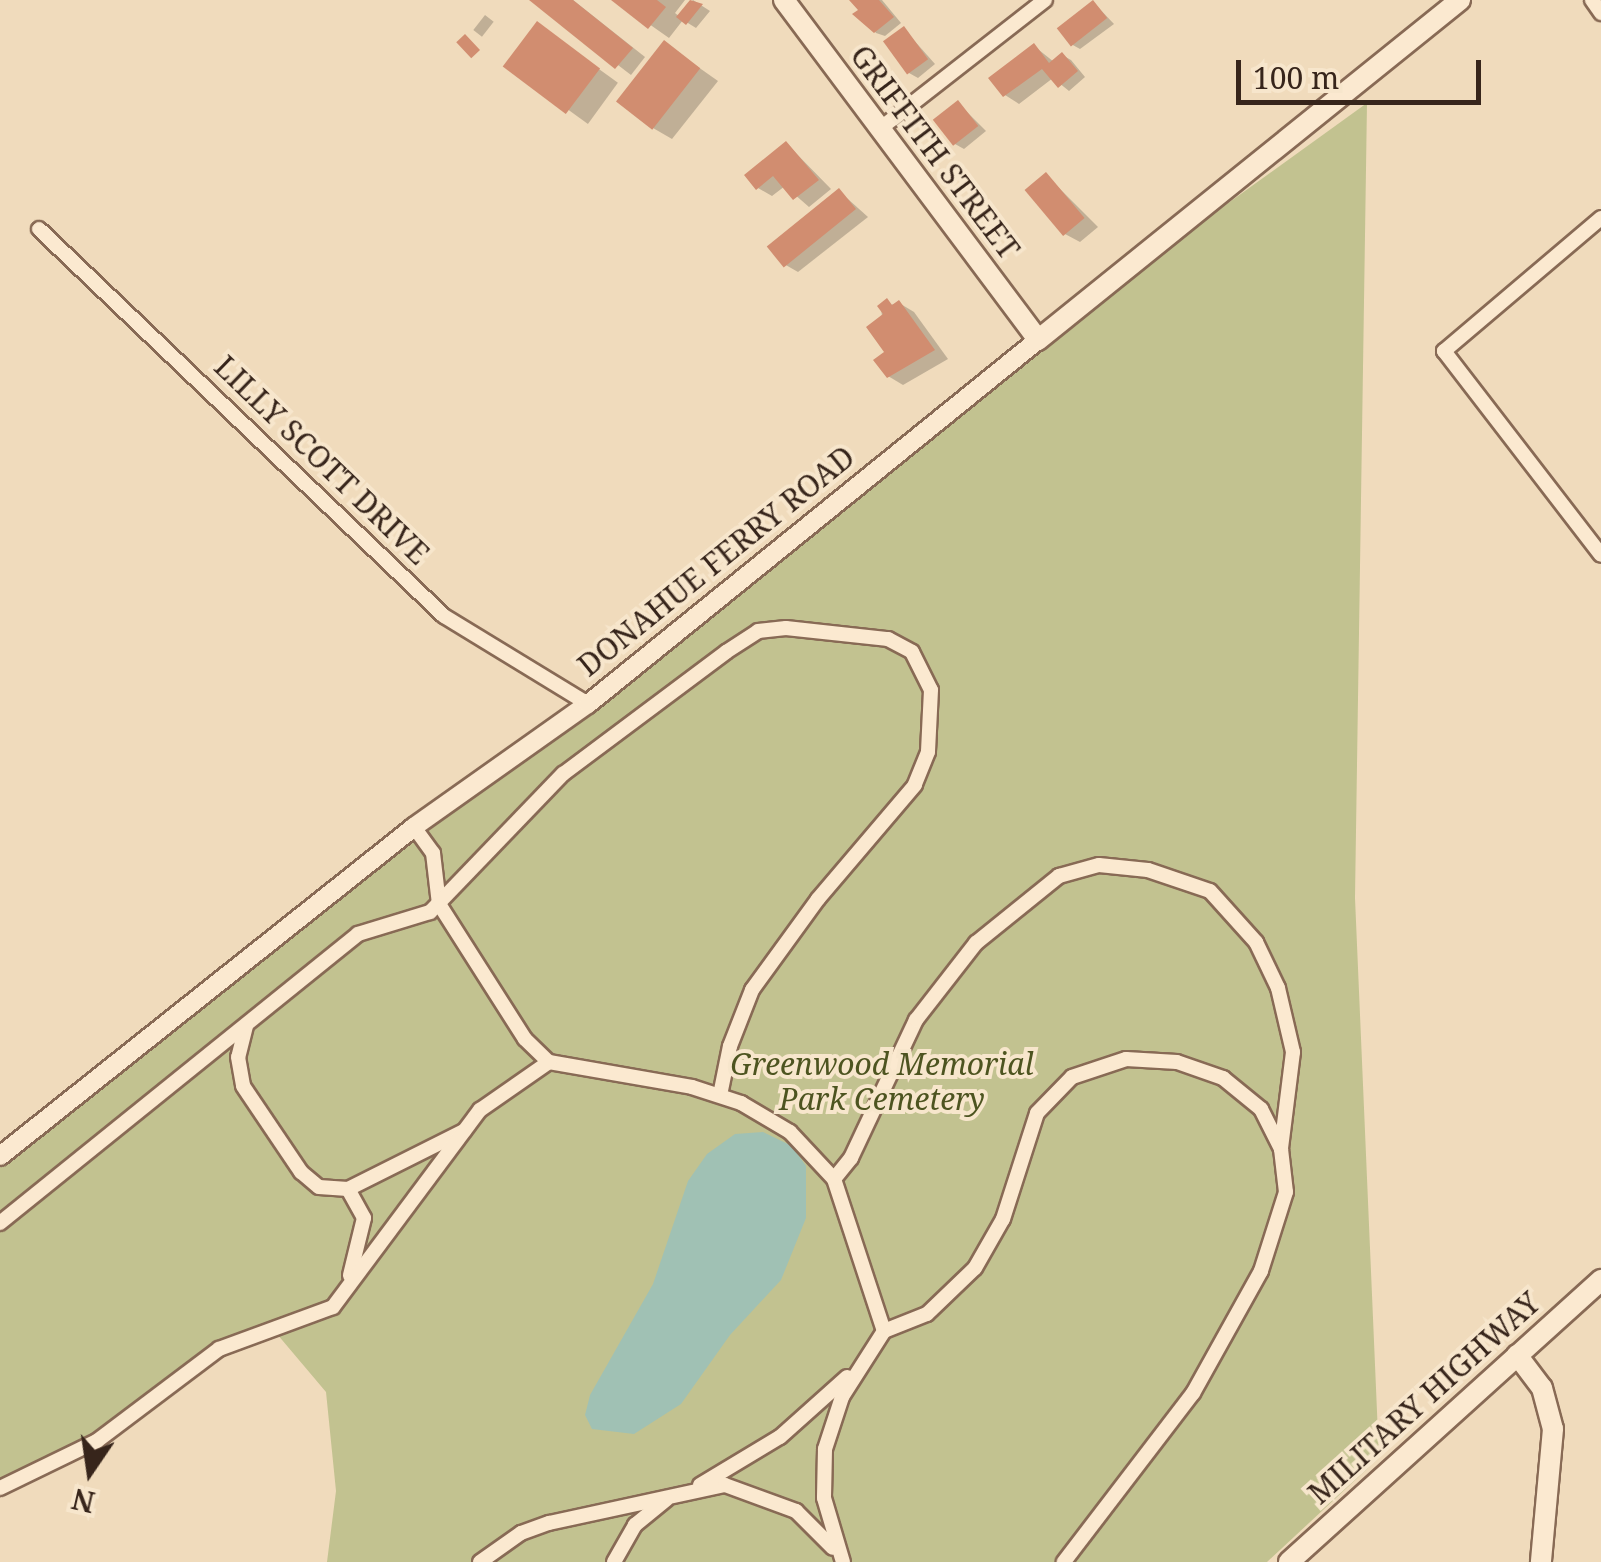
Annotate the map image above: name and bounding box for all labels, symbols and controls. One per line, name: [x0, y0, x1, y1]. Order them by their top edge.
street label: GRIFFITH STREET: [843, 38, 1027, 266]
scale bar: [1241, 40, 1486, 102]
text: 100 m: [1253, 57, 1339, 98]
street label: LILLY SCOTT DRIVE: [207, 348, 437, 572]
street label: DONAHUE FERRY ROAD: [571, 438, 861, 684]
park label: Greenwood Memorial Park Cemetery: [730, 1046, 1034, 1116]
street label: MILITARY HIGHWAY: [1301, 1285, 1547, 1511]
north arrow: [40, 1422, 140, 1522]
text: N: [68, 1480, 98, 1522]

